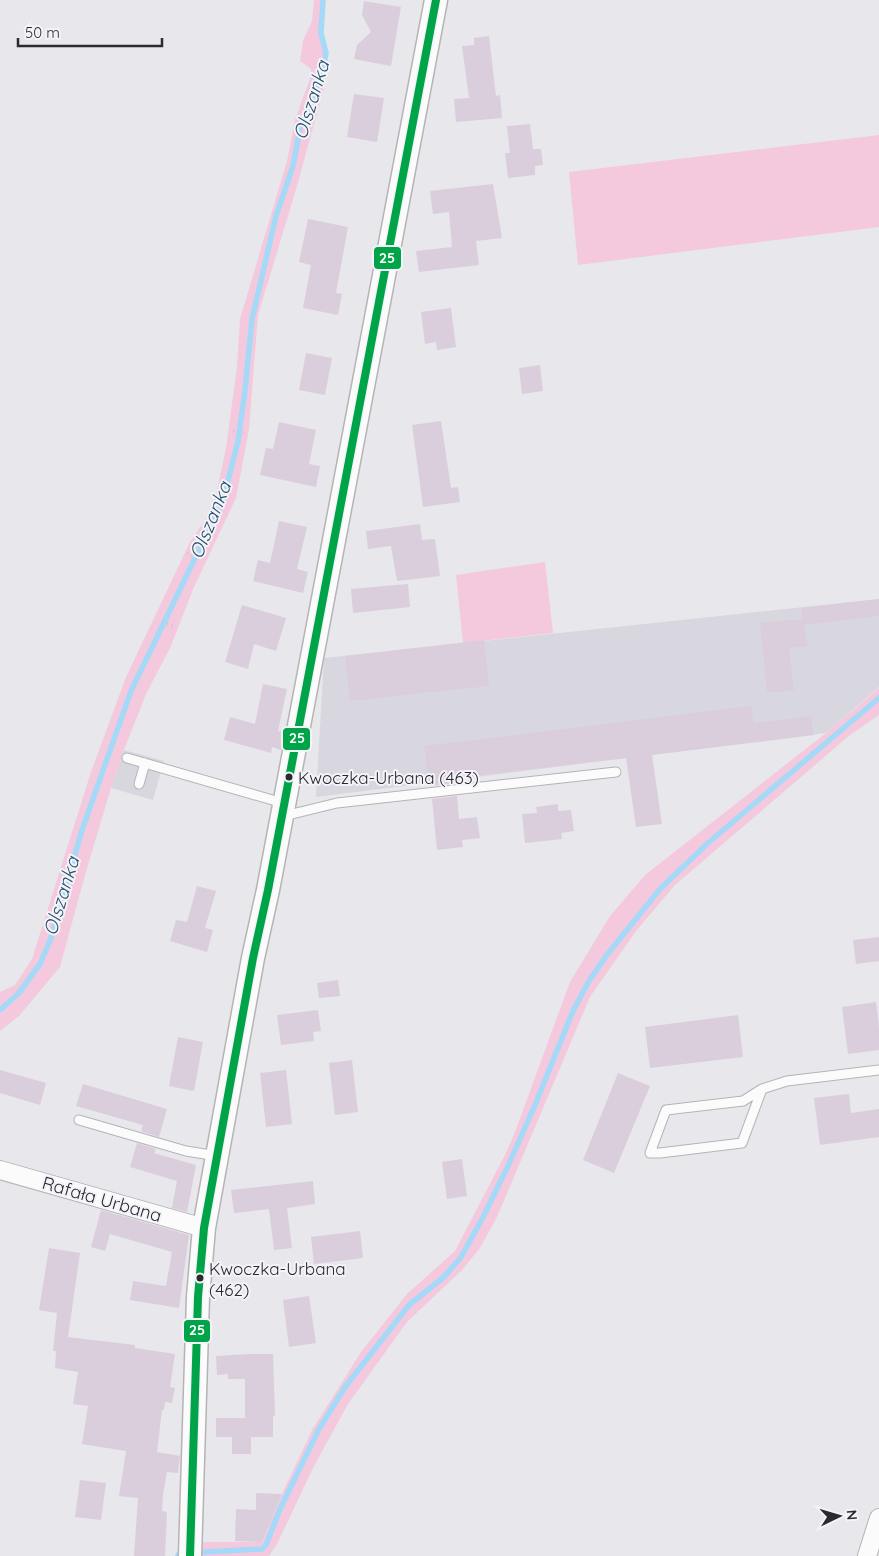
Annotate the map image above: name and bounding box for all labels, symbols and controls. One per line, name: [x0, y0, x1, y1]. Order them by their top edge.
scale bar: [18, 15, 161, 47]
text: 50 m: [25, 23, 60, 42]
water label: Olszanka: [288, 56, 335, 142]
line badge: 25: [373, 246, 402, 270]
text: 25: [379, 249, 395, 267]
water label: Olszanka: [184, 477, 237, 562]
line badge: 25: [282, 727, 311, 751]
text: 25: [289, 729, 305, 747]
place label: Kwoczka-Urbana (463): [298, 767, 479, 788]
marker: Kwoczka-Urbana (463): [284, 772, 294, 782]
water label: Olszanka: [38, 852, 85, 938]
street label: Rafała Urbana: [40, 1171, 164, 1227]
place label: Kwoczka-Urbana (462): [209, 1258, 346, 1300]
marker: Kwoczka-Urbana (462): [195, 1273, 205, 1283]
line badge: 25: [183, 1319, 211, 1343]
text: 25: [189, 1321, 205, 1339]
north arrow: [814, 1491, 864, 1541]
text: N: [843, 1509, 861, 1521]

